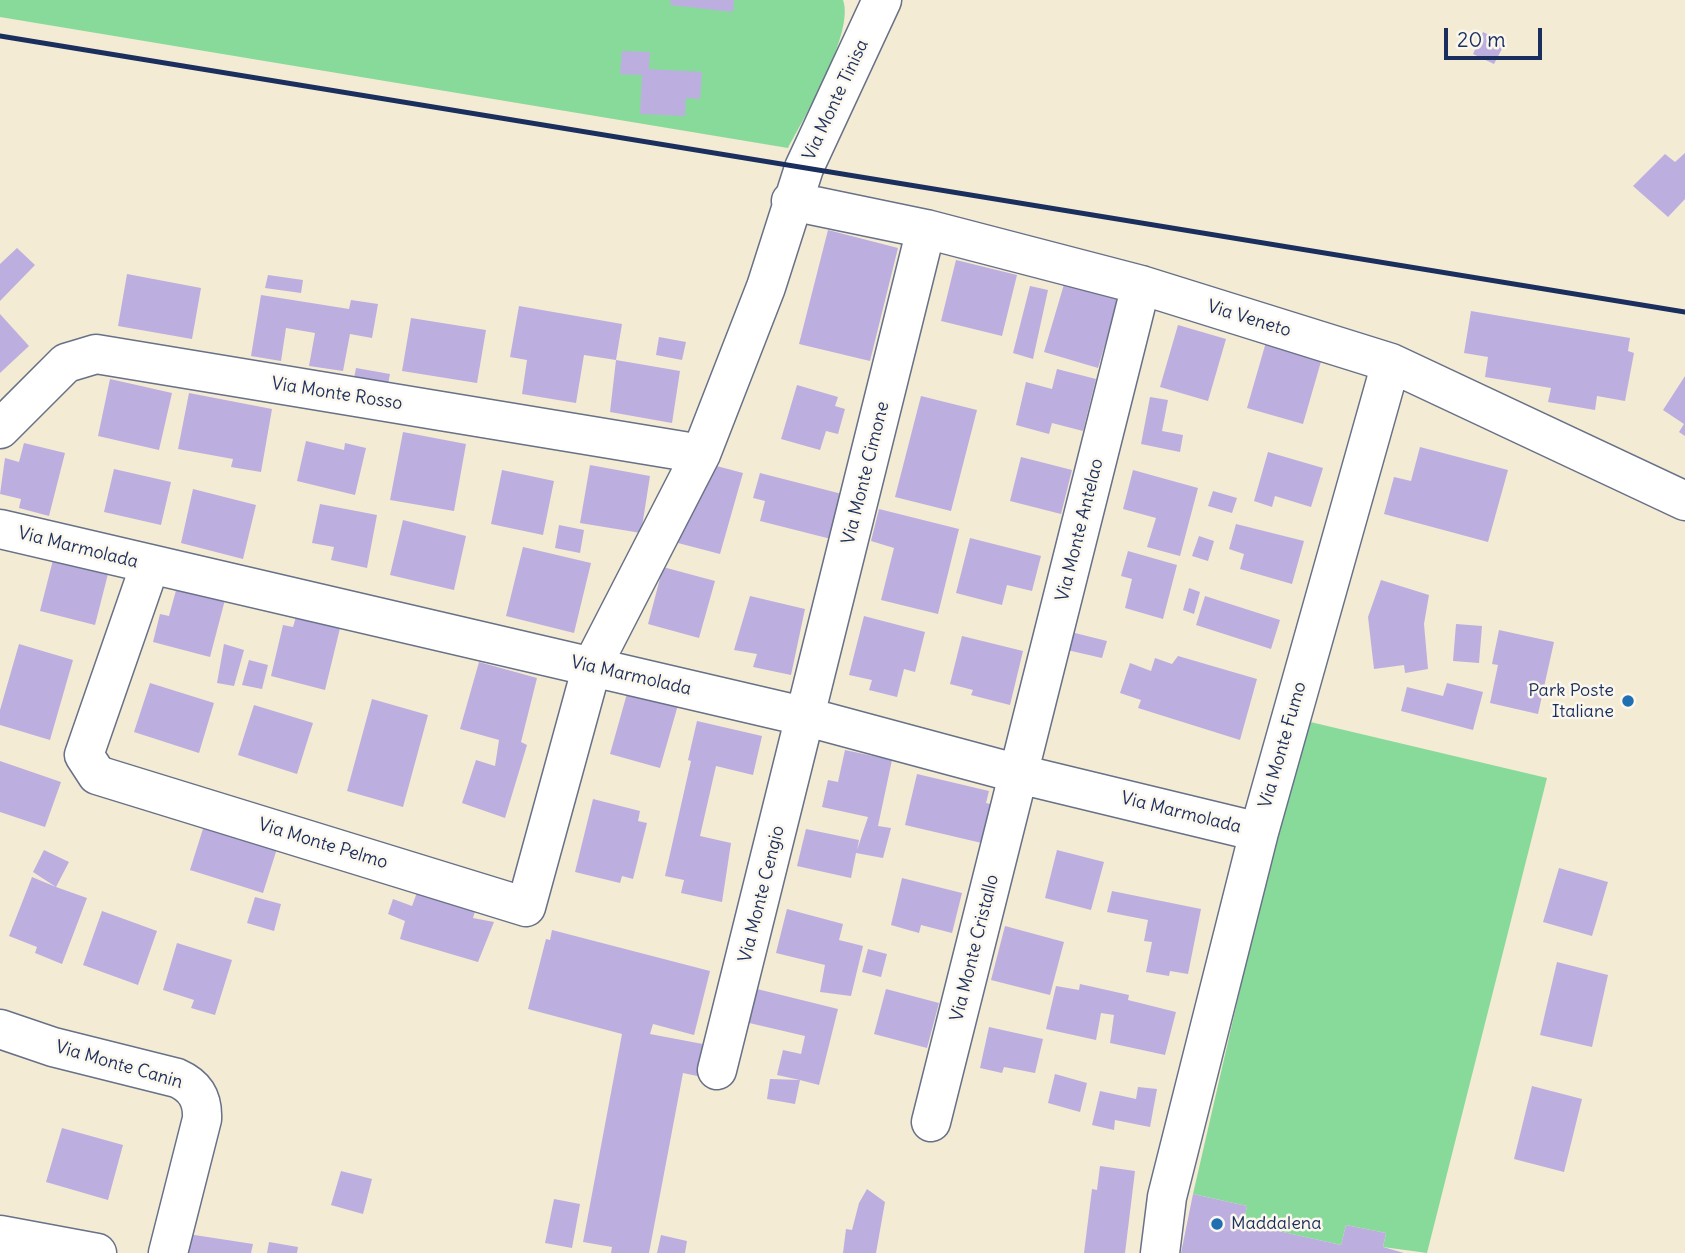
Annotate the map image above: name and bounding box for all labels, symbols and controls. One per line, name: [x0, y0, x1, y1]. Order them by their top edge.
scale bar: [1447, 14, 1545, 58]
text: 20 m: [1457, 26, 1506, 53]
street label: Via Monte Tinisa: [799, 36, 873, 164]
street label: Via Veneto: [1205, 296, 1293, 342]
street label: Via Monte Rosso: [270, 373, 404, 415]
street label: Via Monte Cimone: [838, 399, 894, 547]
street label: Via Monte Antelao: [1052, 456, 1108, 604]
street label: Via Marmolada: [16, 523, 140, 573]
street label: Via Marmolada: [569, 652, 693, 700]
street label: Via Monte Fumo: [1255, 679, 1311, 811]
place label: Park Poste Italiane: [1528, 680, 1614, 722]
marker: Park Poste Italiane: [1620, 693, 1636, 709]
street label: Via Marmolada: [1119, 788, 1243, 838]
street label: Via Monte Pelmo: [256, 814, 390, 874]
street label: Via Monte Cengio: [735, 823, 789, 965]
street label: Via Monte Cristallo: [946, 872, 1004, 1024]
street label: Via Monte Canin: [53, 1037, 185, 1093]
place label: Maddalena: [1231, 1213, 1322, 1235]
marker: Maddalena: [1209, 1216, 1225, 1232]

